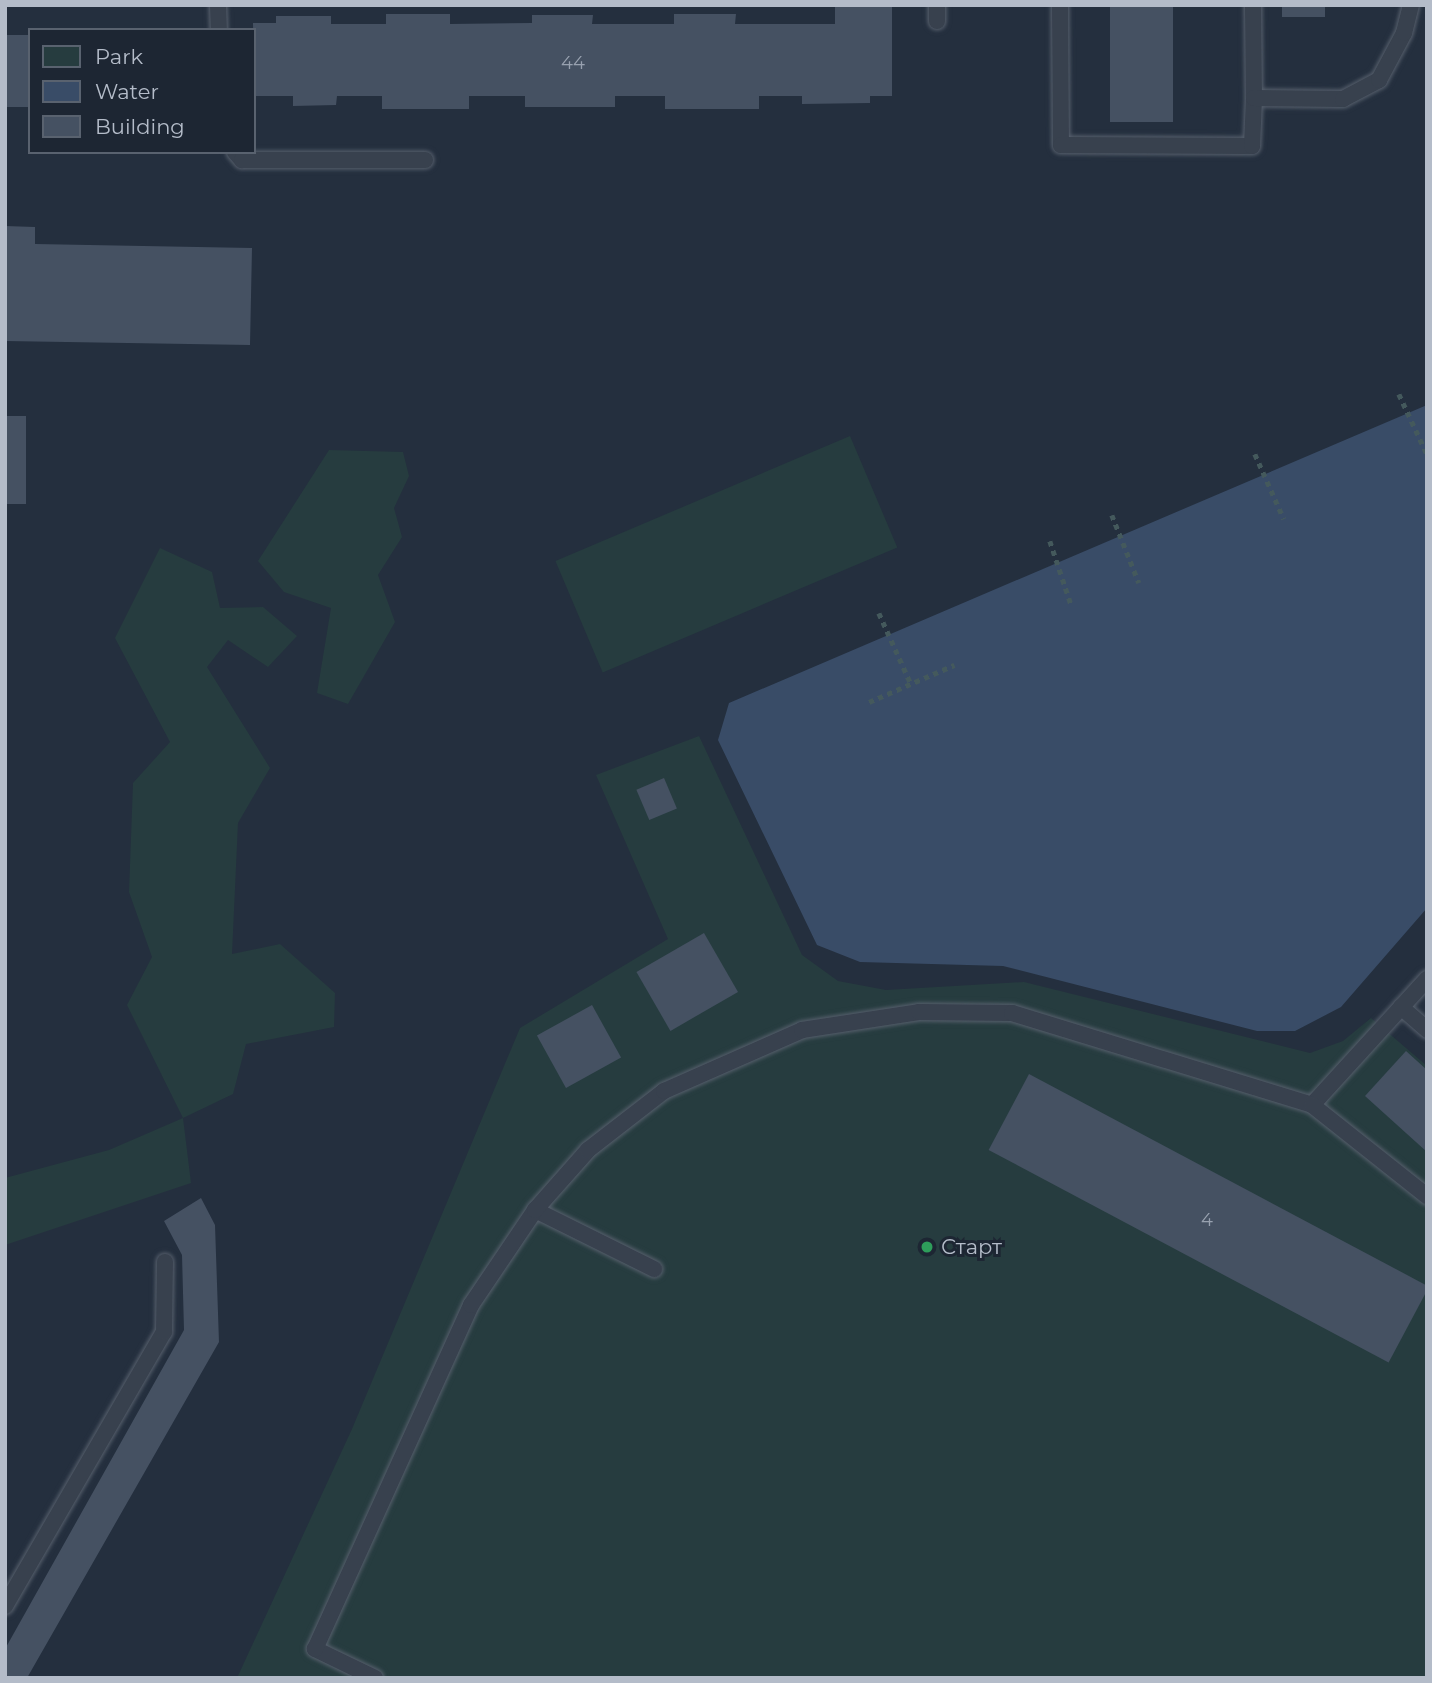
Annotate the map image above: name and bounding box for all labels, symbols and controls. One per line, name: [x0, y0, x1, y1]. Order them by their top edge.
legend: [28, 28, 256, 154]
text: Park: [95, 44, 143, 69]
house number: 44: [561, 52, 585, 74]
text: Water: [95, 79, 159, 104]
text: Building: [95, 114, 185, 139]
house number: 4: [1201, 1209, 1213, 1231]
place label: Старт: [941, 1234, 1002, 1260]
marker: Старт: [919, 1239, 935, 1255]

